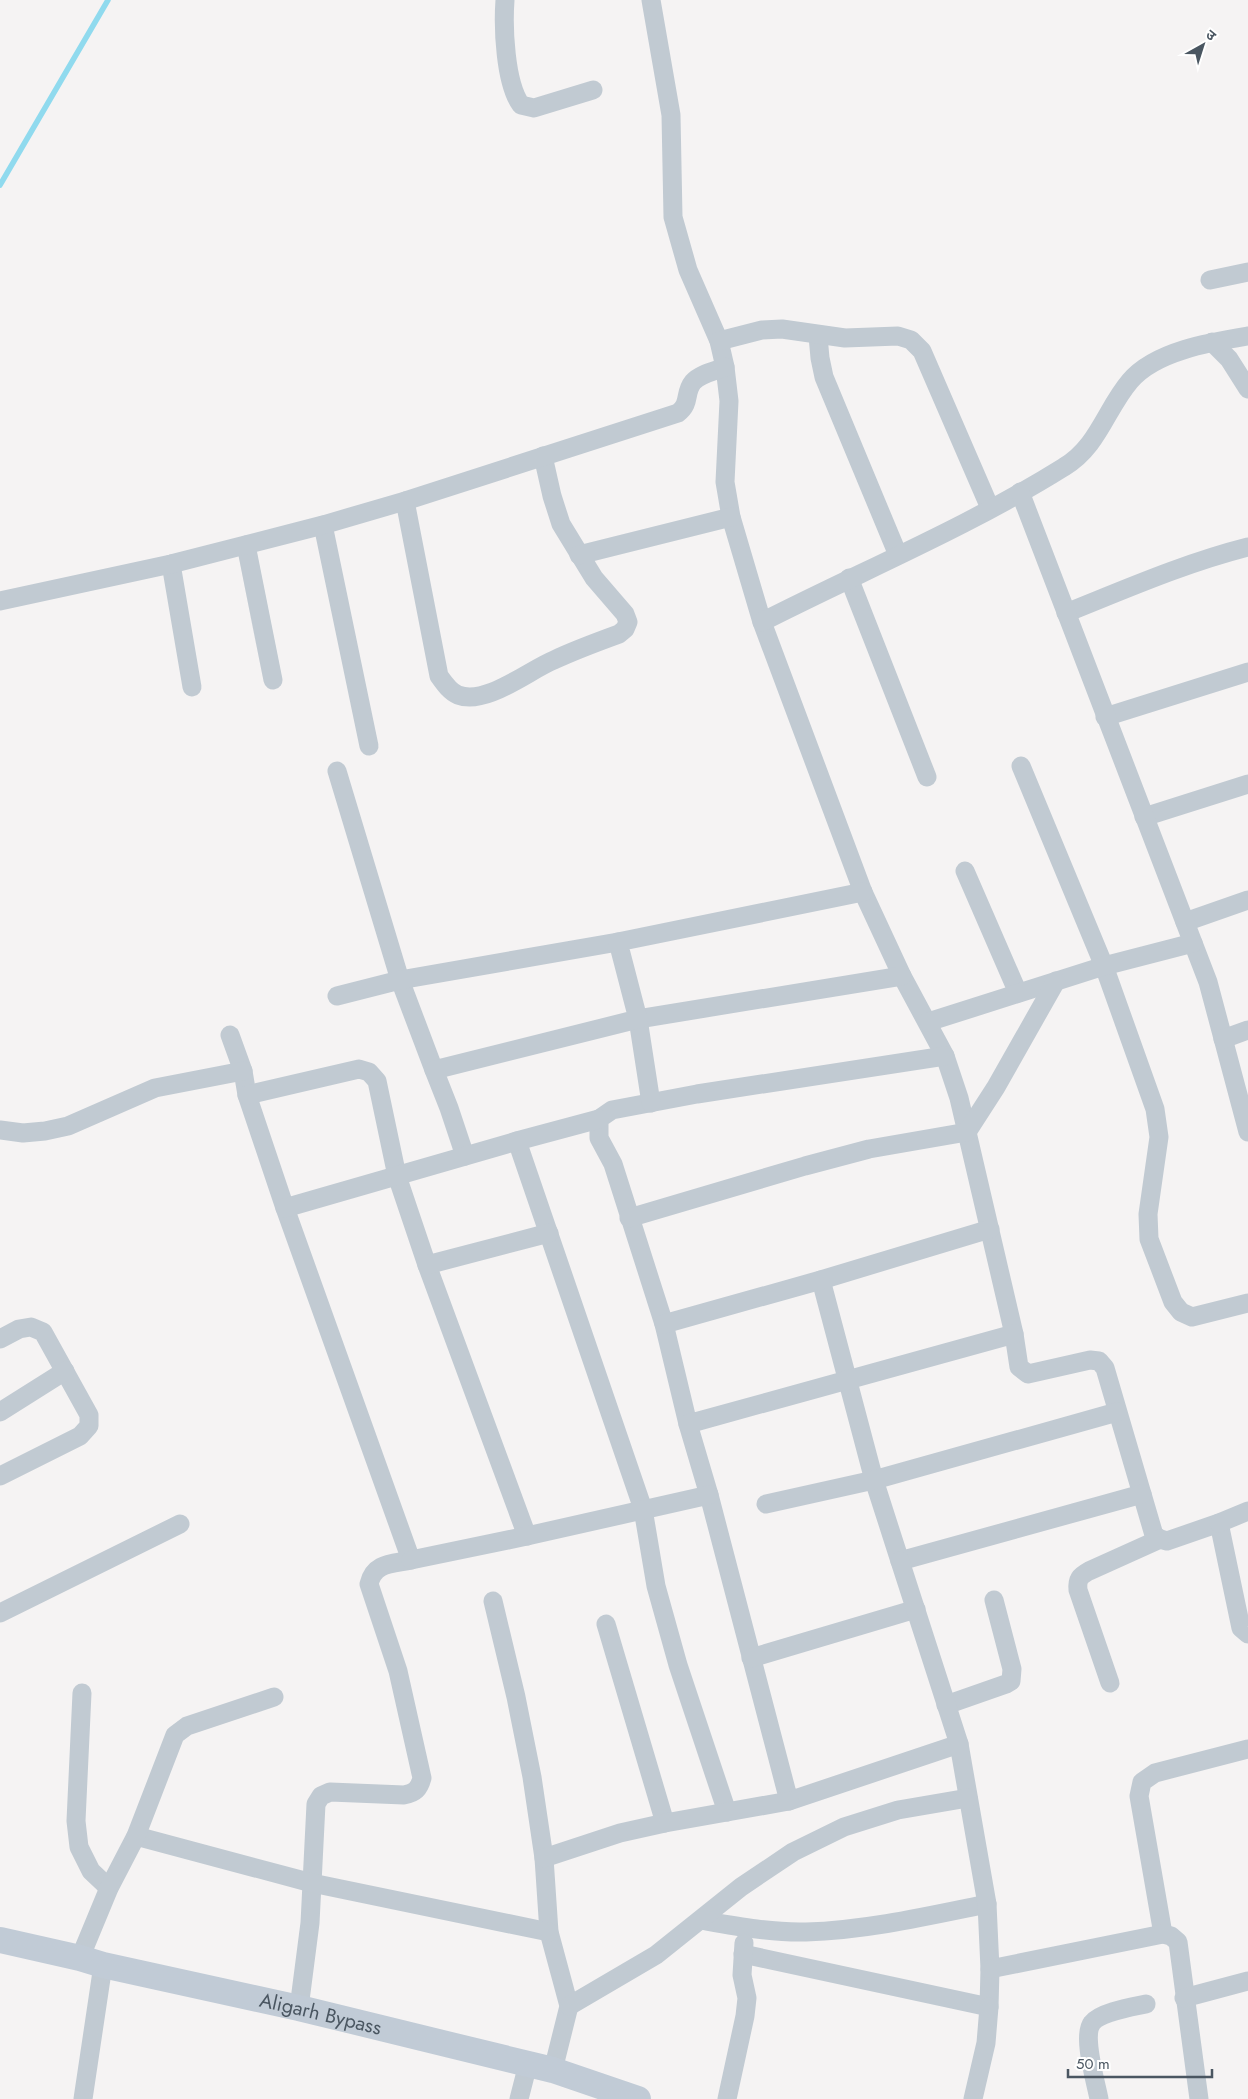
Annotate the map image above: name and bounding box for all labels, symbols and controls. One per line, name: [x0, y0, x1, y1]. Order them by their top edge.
north arrow: [1178, 20, 1228, 70]
text: उ: [1202, 25, 1221, 46]
street label: Aligarh Bypass: [257, 1986, 384, 2043]
scale bar: [1068, 2046, 1212, 2078]
text: 50 m: [1076, 2053, 1110, 2075]

